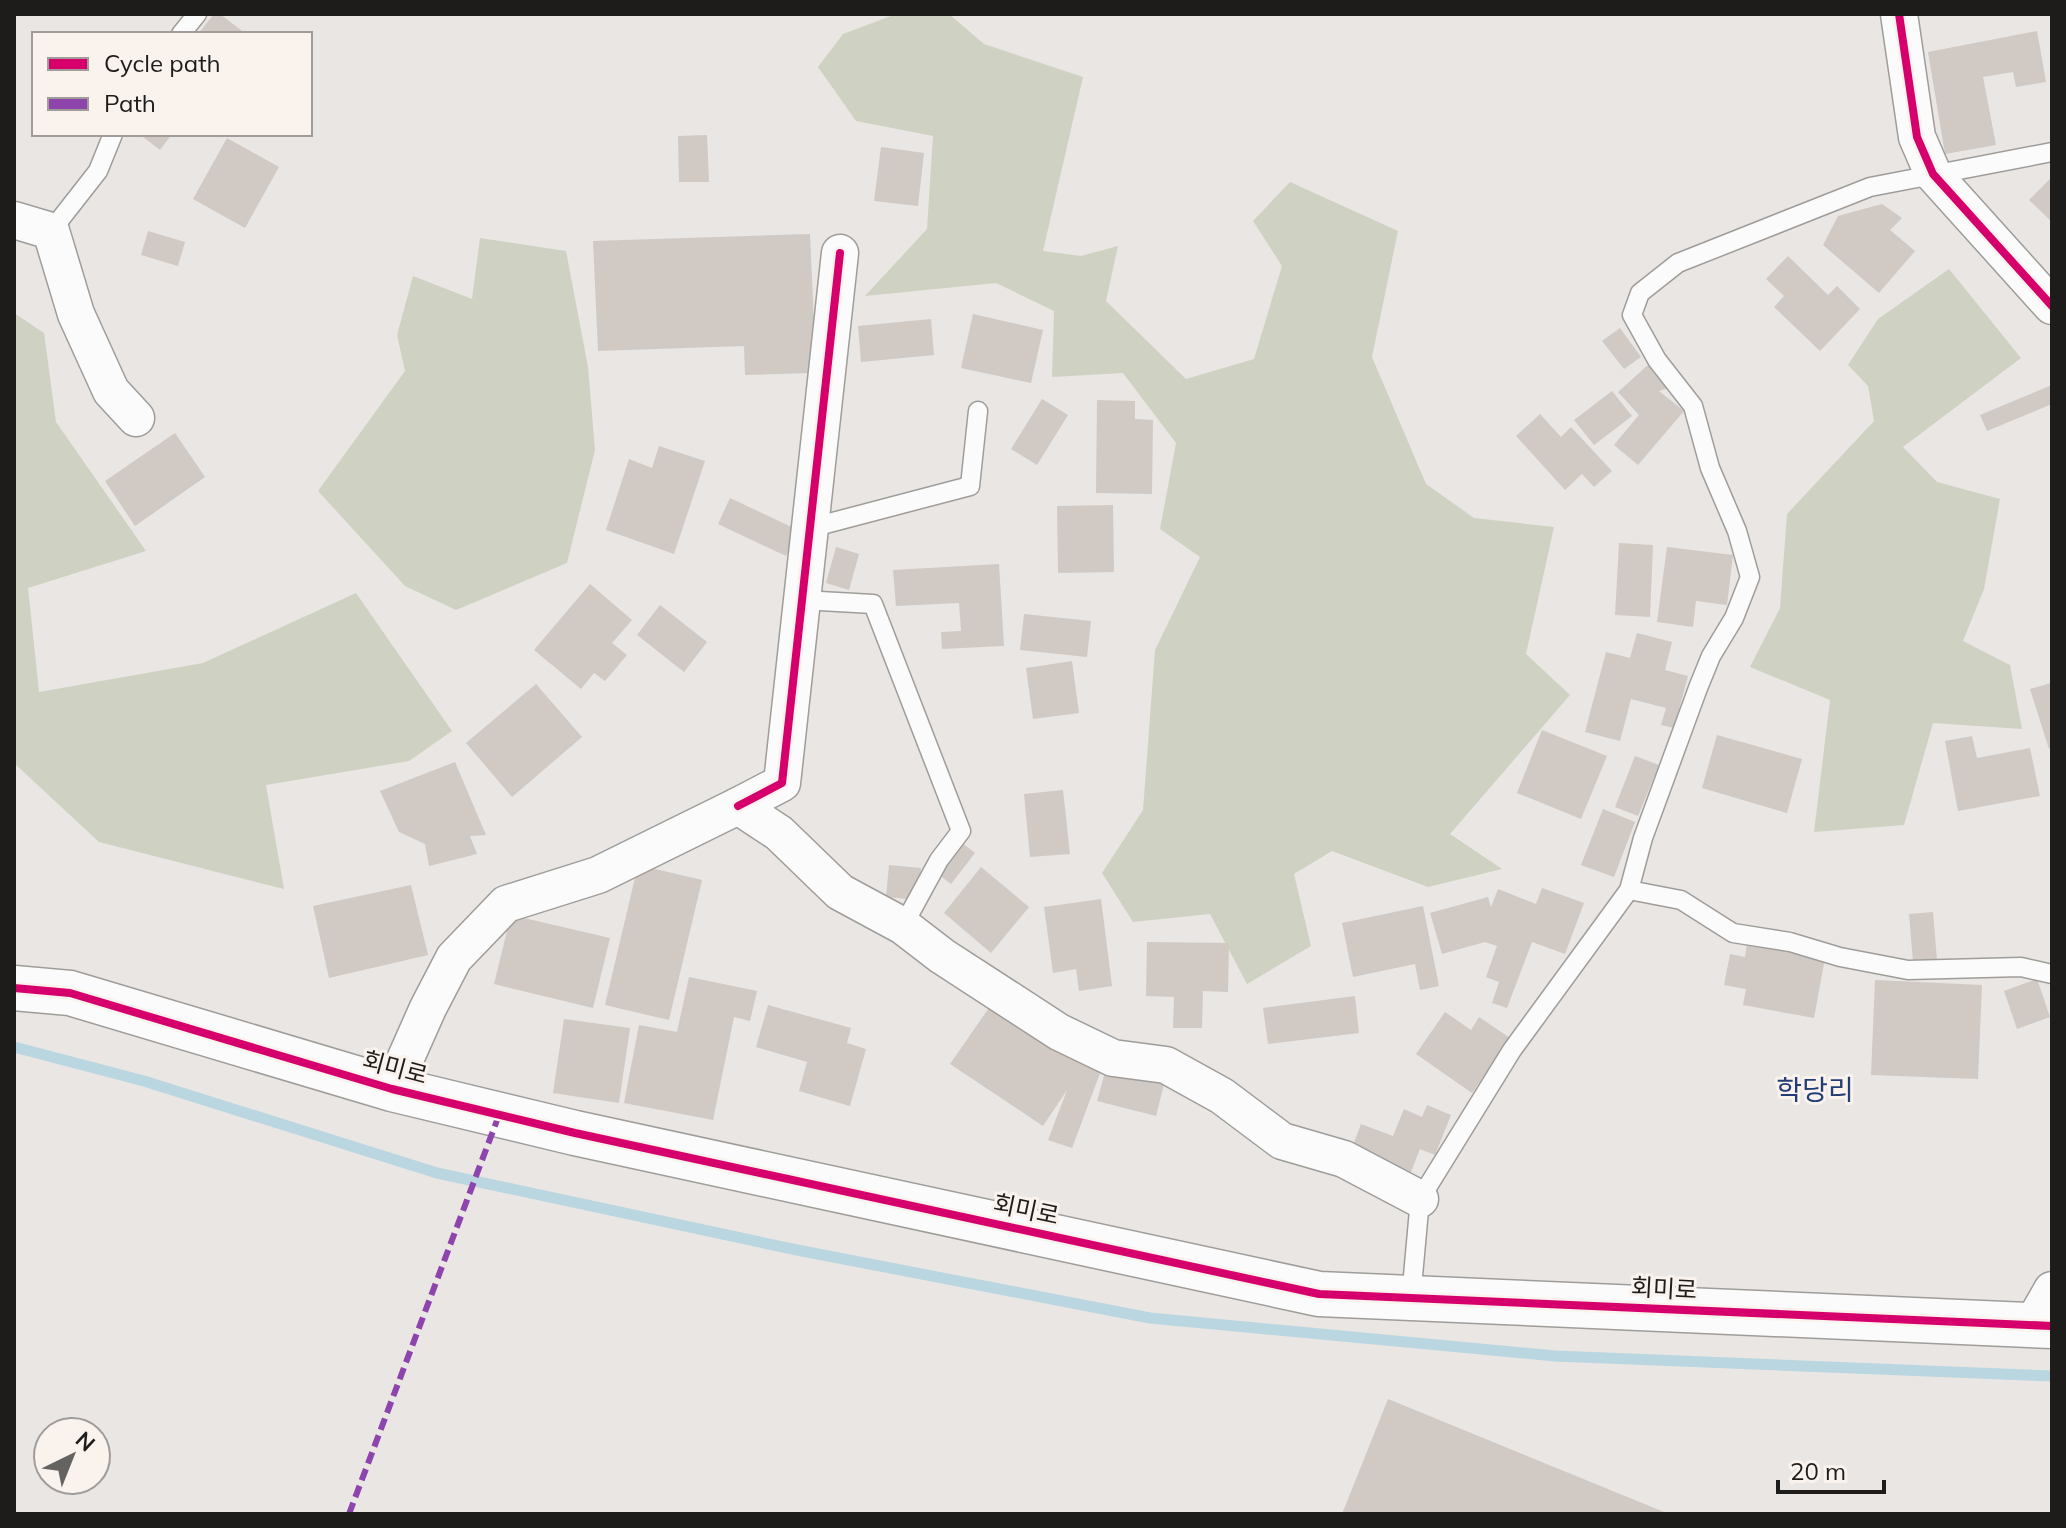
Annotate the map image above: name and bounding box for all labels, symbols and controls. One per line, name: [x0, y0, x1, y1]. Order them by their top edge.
legend: [32, 32, 312, 136]
text: Cycle path: [104, 48, 221, 78]
text: Path: [104, 88, 156, 118]
street label: 회미로: [359, 1044, 431, 1090]
district label: 학당리: [1776, 1072, 1854, 1107]
street label: 회미로: [991, 1187, 1062, 1231]
street label: 회미로: [1630, 1271, 1698, 1305]
north arrow: [32, 1416, 112, 1496]
text: N: [70, 1425, 101, 1457]
scale bar: [1778, 1444, 1884, 1494]
text: 20 m: [1790, 1456, 1846, 1486]

